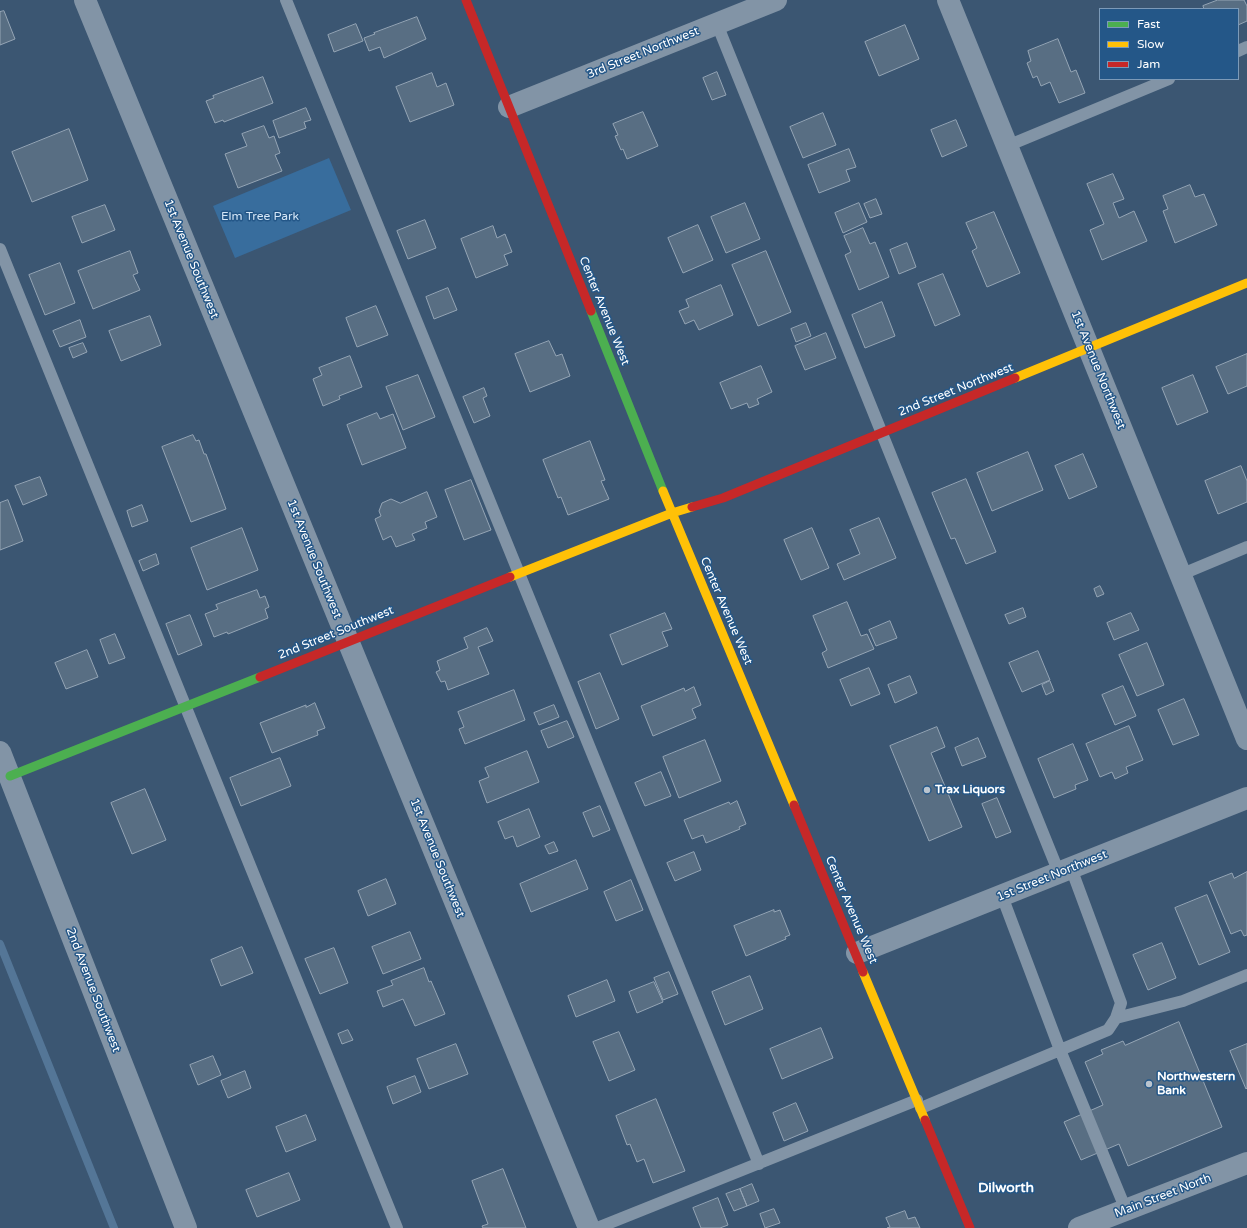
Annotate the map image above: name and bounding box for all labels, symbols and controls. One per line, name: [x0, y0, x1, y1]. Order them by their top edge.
legend: [1099, 8, 1239, 80]
text: Fast: [1137, 17, 1160, 31]
street label: 3rd Street Northwest: [585, 24, 701, 82]
text: Slow: [1137, 37, 1164, 51]
text: Jam: [1137, 57, 1160, 71]
street label: 1st Avenue Southwest: [160, 197, 222, 321]
park label: Elm Tree Park: [221, 210, 299, 224]
street label: Center Avenue West: [576, 255, 632, 367]
street label: 1st Avenue Northwest: [1068, 309, 1128, 431]
street label: 2nd Street Northwest: [896, 360, 1016, 420]
street label: 1st Avenue Southwest: [283, 497, 345, 621]
street label: Center Avenue West: [697, 555, 755, 667]
street label: 2nd Street Southwest: [276, 603, 396, 663]
place label: Trax Liquors: [935, 783, 1005, 797]
marker: Trax Liquors: [922, 785, 932, 795]
street label: 1st Avenue Southwest: [406, 796, 468, 920]
street label: 1st Street Northwest: [995, 847, 1109, 905]
street label: Center Avenue West: [822, 854, 880, 966]
street label: 2nd Avenue Southwest: [63, 926, 123, 1054]
place label: Northwestern Bank: [1157, 1070, 1235, 1098]
marker: Northwestern Bank: [1144, 1079, 1154, 1089]
street label: Main Street North: [1113, 1171, 1213, 1221]
district label: Dilworth: [978, 1180, 1034, 1196]

